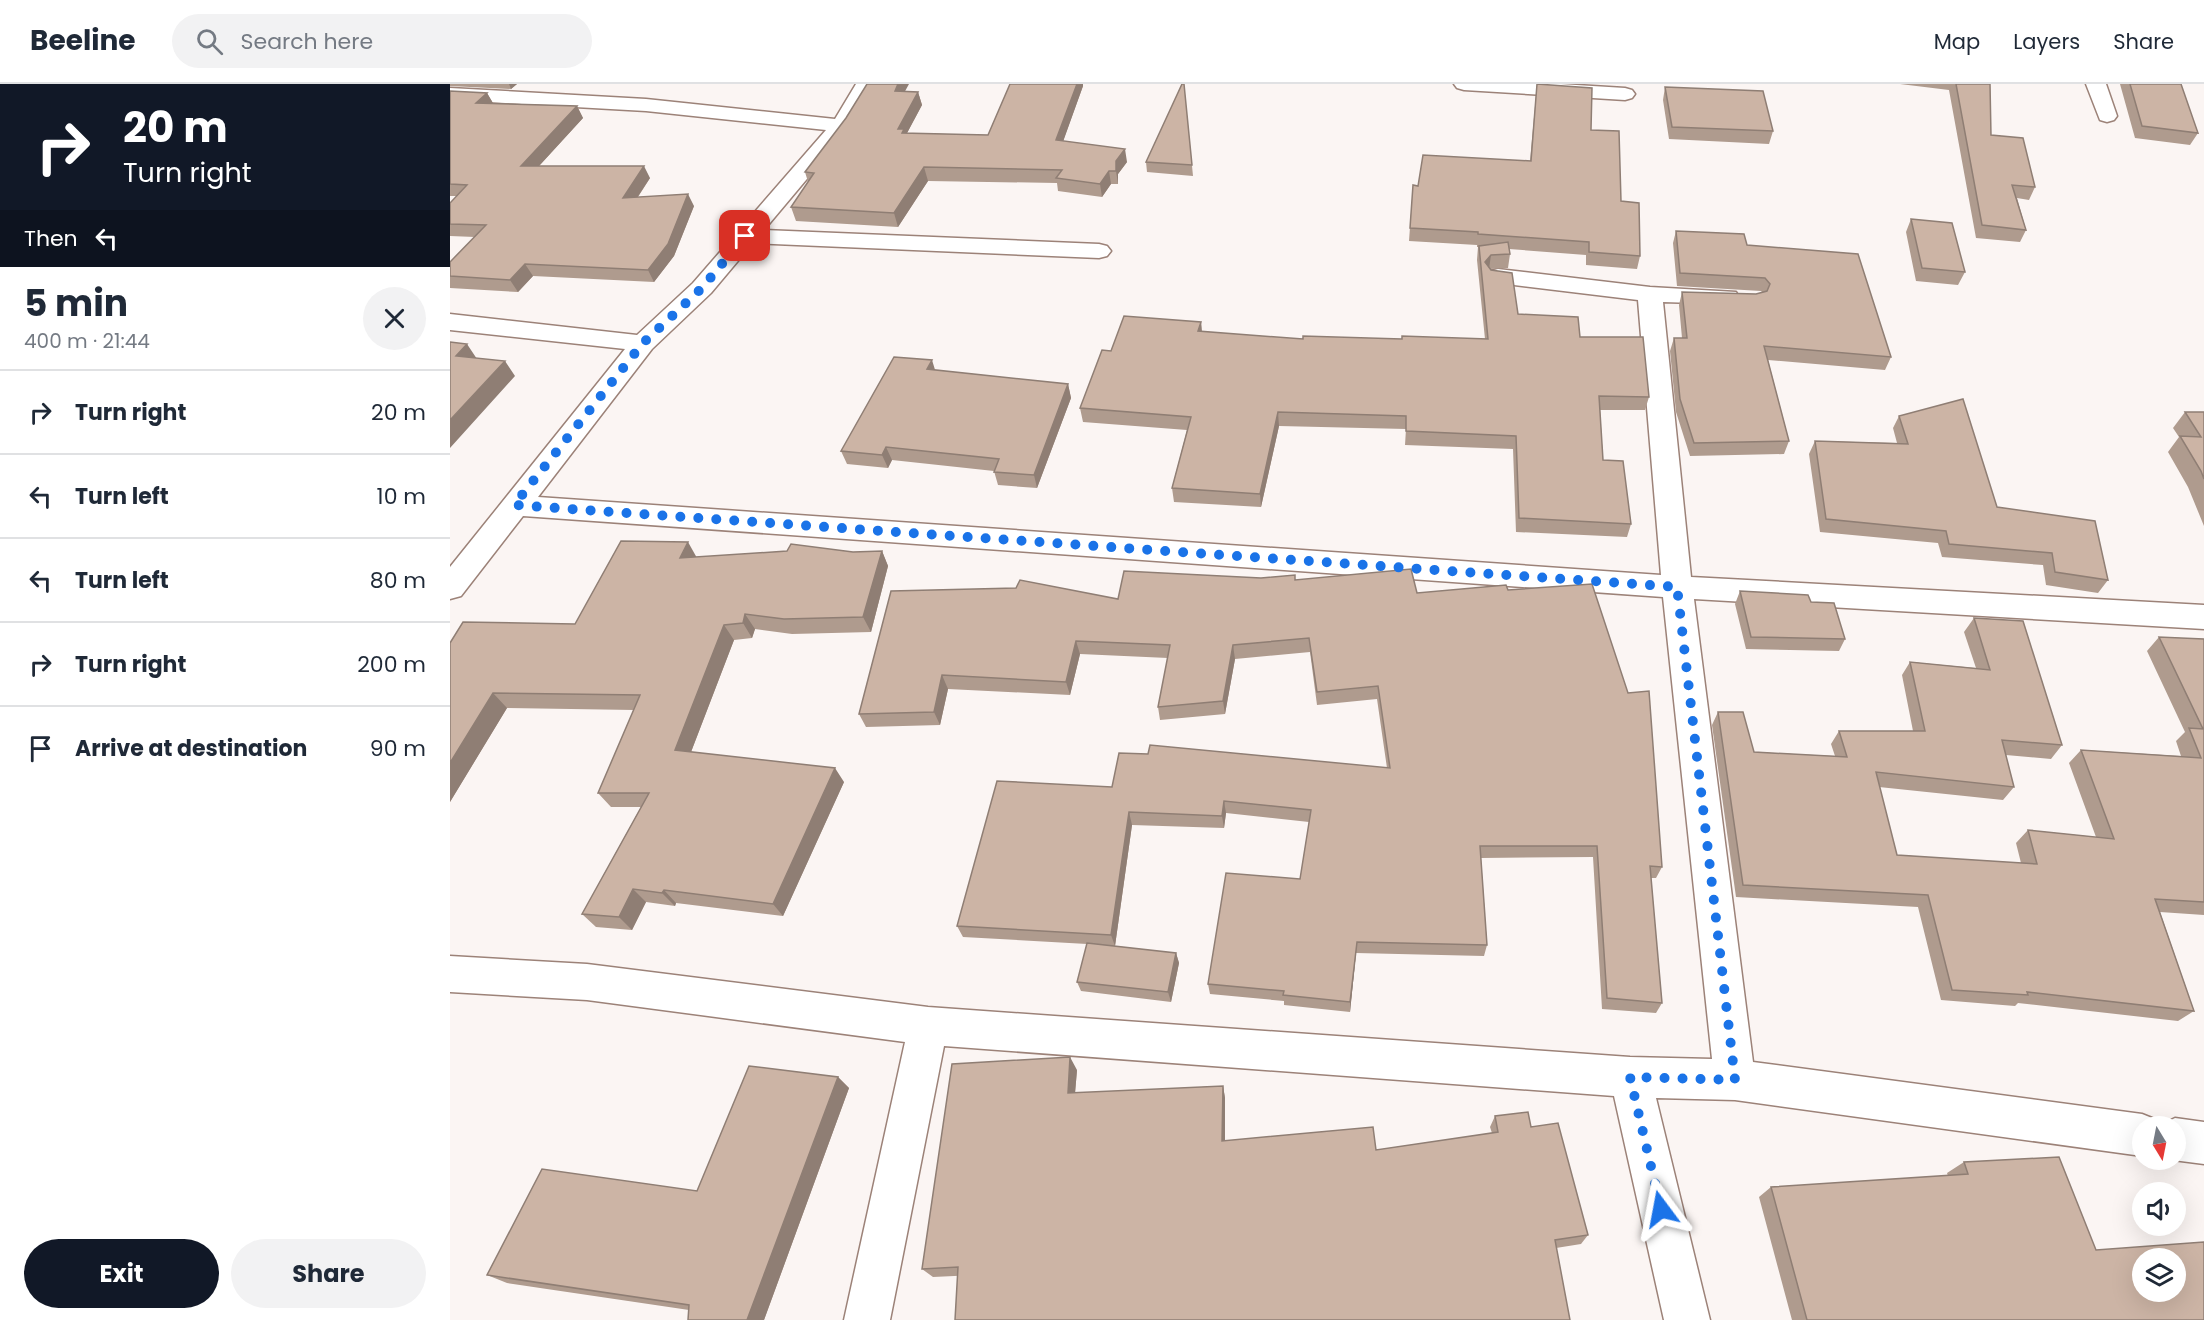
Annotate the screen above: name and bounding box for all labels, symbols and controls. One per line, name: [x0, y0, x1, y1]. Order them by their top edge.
search box: [172, 14, 592, 68]
text: Beeline: [30, 21, 136, 60]
icon: search: [193, 25, 226, 58]
text: Search here: [241, 26, 373, 57]
text: Map: [1934, 27, 1980, 56]
text: Layers: [2013, 27, 2080, 56]
text: Share: [2113, 27, 2174, 56]
text: 20 m: [123, 98, 228, 157]
icon: right: [24, 108, 102, 186]
text: Turn right: [123, 154, 252, 191]
pin: [719, 210, 770, 261]
icon: arrive: [728, 219, 761, 252]
icon: left: [90, 222, 123, 255]
text: Then: [24, 223, 78, 254]
text: 5 min: [24, 278, 128, 329]
button: close: [363, 287, 426, 350]
text: 400 m · 21:44: [24, 327, 150, 355]
icon: right: [24, 396, 57, 429]
text: Turn right: [75, 397, 186, 428]
text: 20 m: [371, 397, 426, 428]
icon: left: [24, 480, 57, 513]
text: Turn left: [75, 481, 169, 512]
text: 10 m: [377, 481, 426, 512]
icon: left: [24, 564, 57, 597]
text: Turn left: [75, 565, 169, 596]
text: 80 m: [370, 565, 426, 596]
icon: right: [24, 648, 57, 681]
text: Turn right: [75, 649, 186, 680]
text: 200 m: [357, 649, 426, 680]
icon: arrive: [24, 732, 57, 765]
text: Arrive at destination: [75, 733, 307, 764]
text: 90 m: [370, 733, 426, 764]
north arrow: [2132, 1116, 2186, 1170]
map controls: [2132, 1116, 2186, 1302]
position arrow: [1629, 1177, 1693, 1241]
button: sound: [2132, 1182, 2186, 1236]
button: Exit: [24, 1239, 219, 1308]
button: Share: [231, 1239, 426, 1308]
button: layers: [2132, 1248, 2186, 1302]

